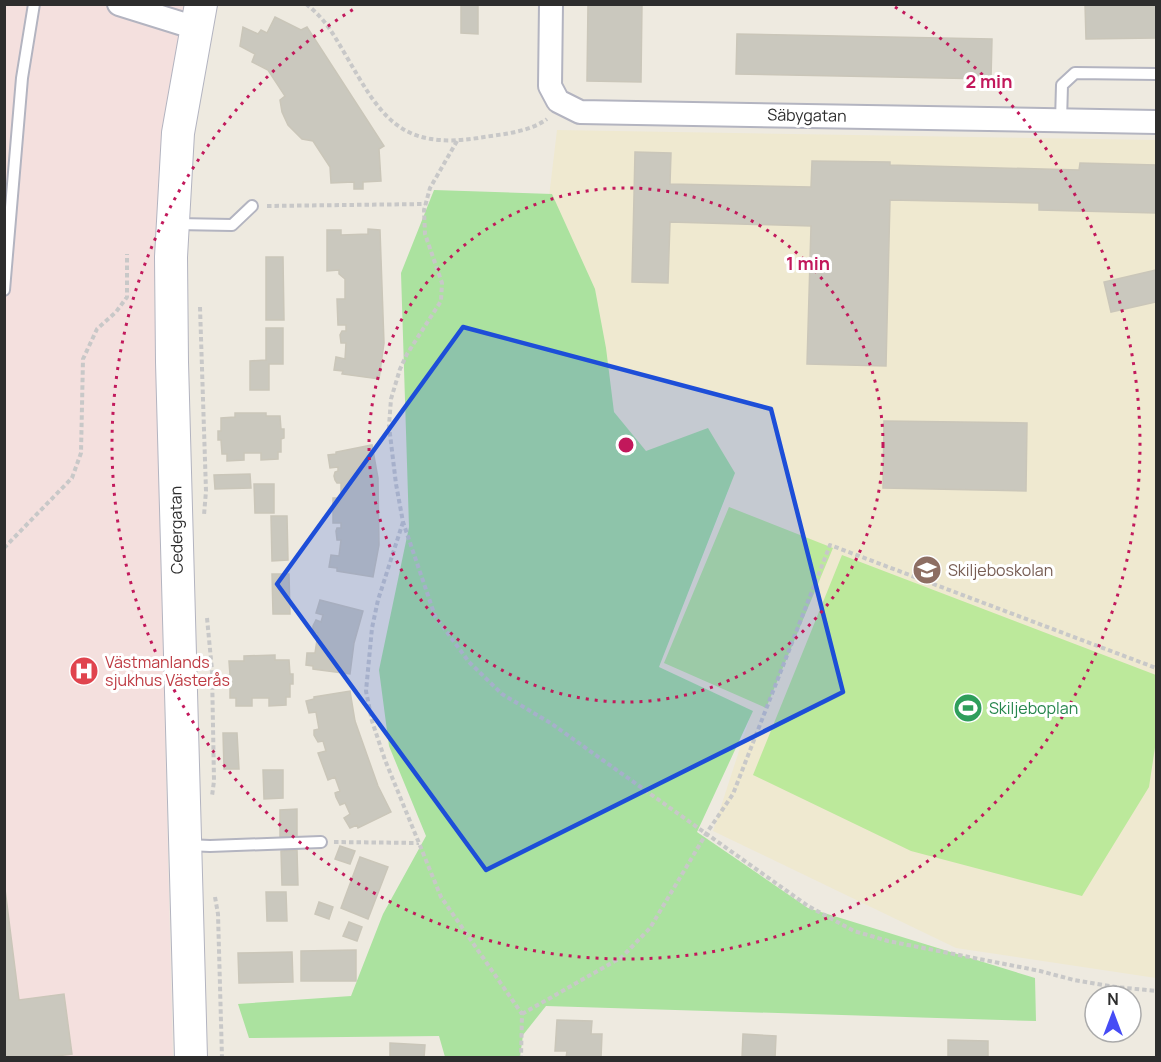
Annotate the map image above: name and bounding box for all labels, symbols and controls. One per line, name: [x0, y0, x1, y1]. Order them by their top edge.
text: 2 min: [966, 69, 1012, 93]
street label: Säbygatan: [767, 103, 847, 127]
text: 1 min: [786, 251, 830, 275]
centre of rings: [616, 435, 636, 455]
street label: Cedergatan: [164, 486, 188, 574]
school or university icon: Skiljeboskolan: [911, 554, 943, 586]
place label: Skiljeboskolan: [948, 559, 1053, 581]
place label: Västmanlands sjukhus Västerås: [105, 651, 230, 691]
hospital icon: Västmanlands sjukhus Västerås: [68, 655, 100, 687]
sports icon: Skiljeboplan: [952, 692, 984, 724]
place label: Skiljeboplan: [989, 697, 1078, 719]
north arrow: [1083, 984, 1143, 1044]
text: N: [1107, 988, 1119, 1010]

